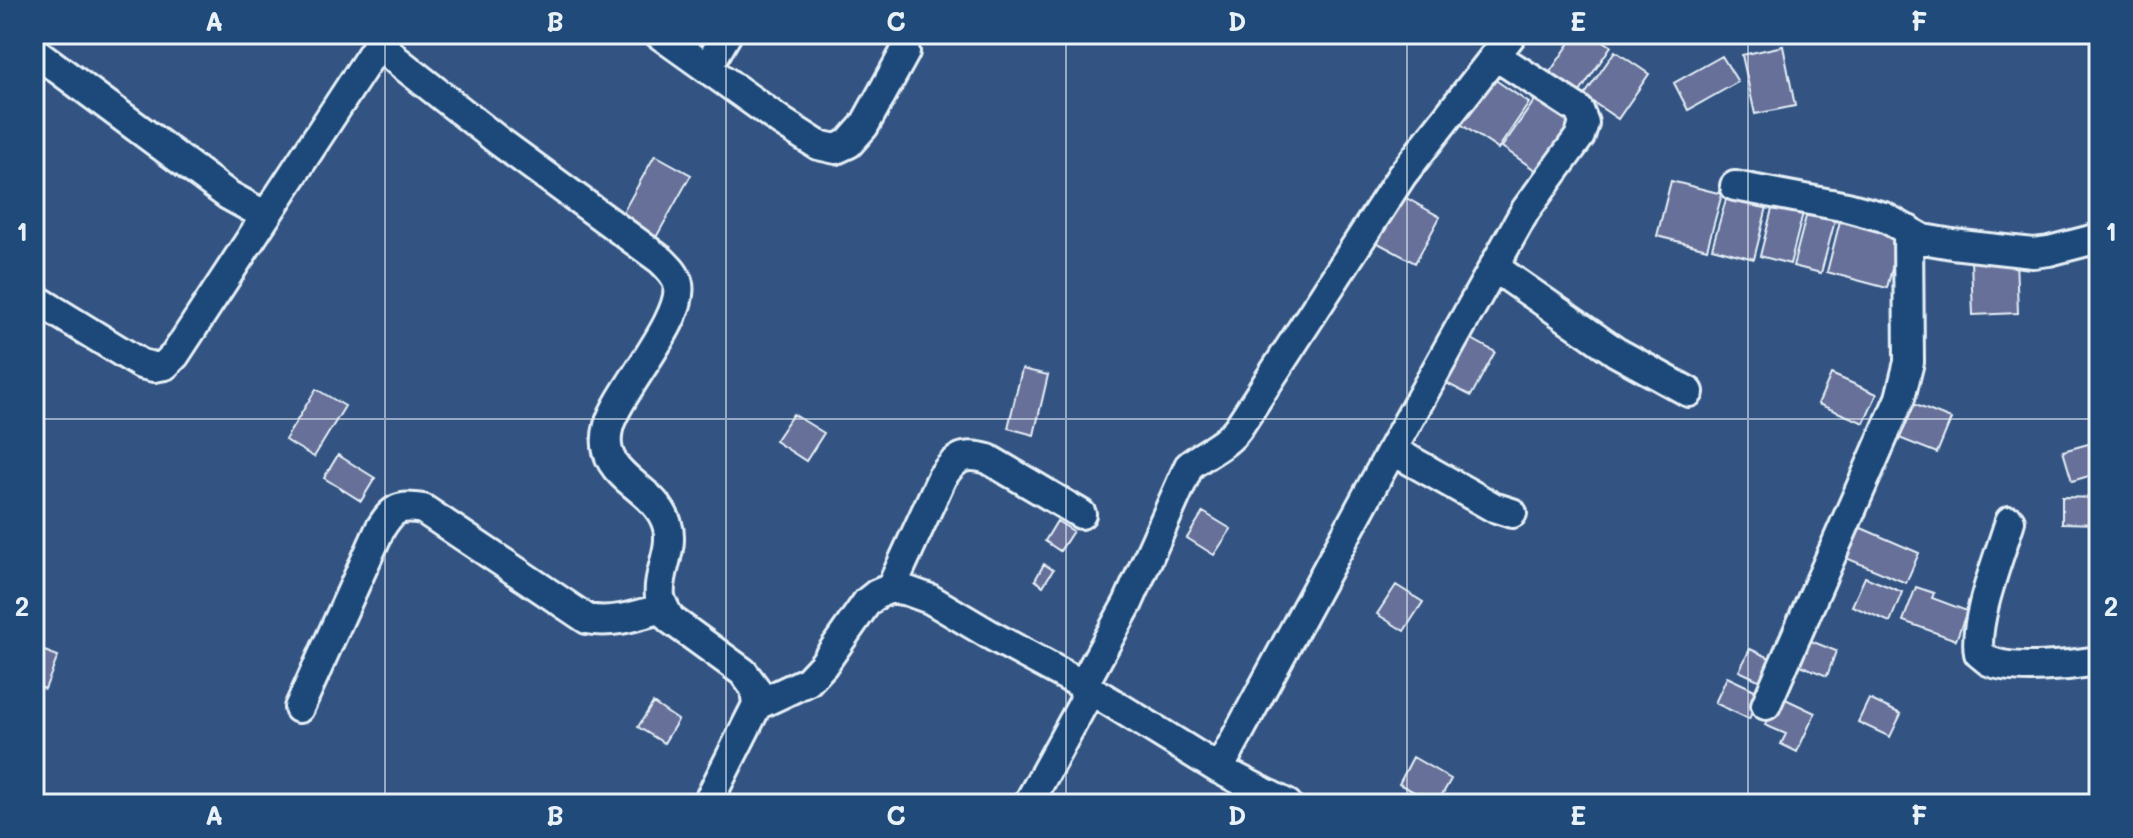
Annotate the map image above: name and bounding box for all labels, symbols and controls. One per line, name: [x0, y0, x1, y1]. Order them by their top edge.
text: A: [205, 4, 223, 38]
text: B: [546, 4, 564, 38]
text: C: [886, 4, 906, 38]
text: D: [1228, 4, 1246, 38]
text: E: [1570, 4, 1586, 38]
text: F: [1911, 4, 1927, 38]
text: 1: [16, 214, 28, 248]
text: 1: [2105, 214, 2117, 248]
text: 2: [15, 589, 29, 623]
text: 2: [2104, 589, 2118, 623]
text: A: [205, 798, 223, 832]
text: B: [546, 798, 564, 832]
text: C: [886, 798, 906, 832]
text: D: [1228, 798, 1246, 832]
text: E: [1570, 798, 1586, 832]
text: F: [1911, 798, 1927, 832]

